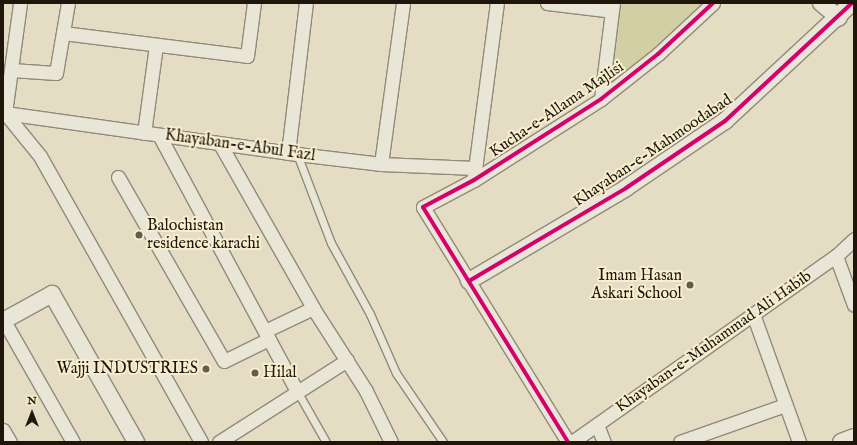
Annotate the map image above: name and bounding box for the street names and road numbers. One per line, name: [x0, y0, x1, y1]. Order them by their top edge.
street label: Kucha-e-Allama Majlisi: [486, 58, 628, 162]
street label: Khayaban-e-Mahmoodabad: [570, 91, 736, 211]
street label: Khayaban-e-Abul Fazl: [164, 126, 316, 166]
street label: Khayaban-e-Muhammad Ali Habib: [612, 267, 816, 417]

